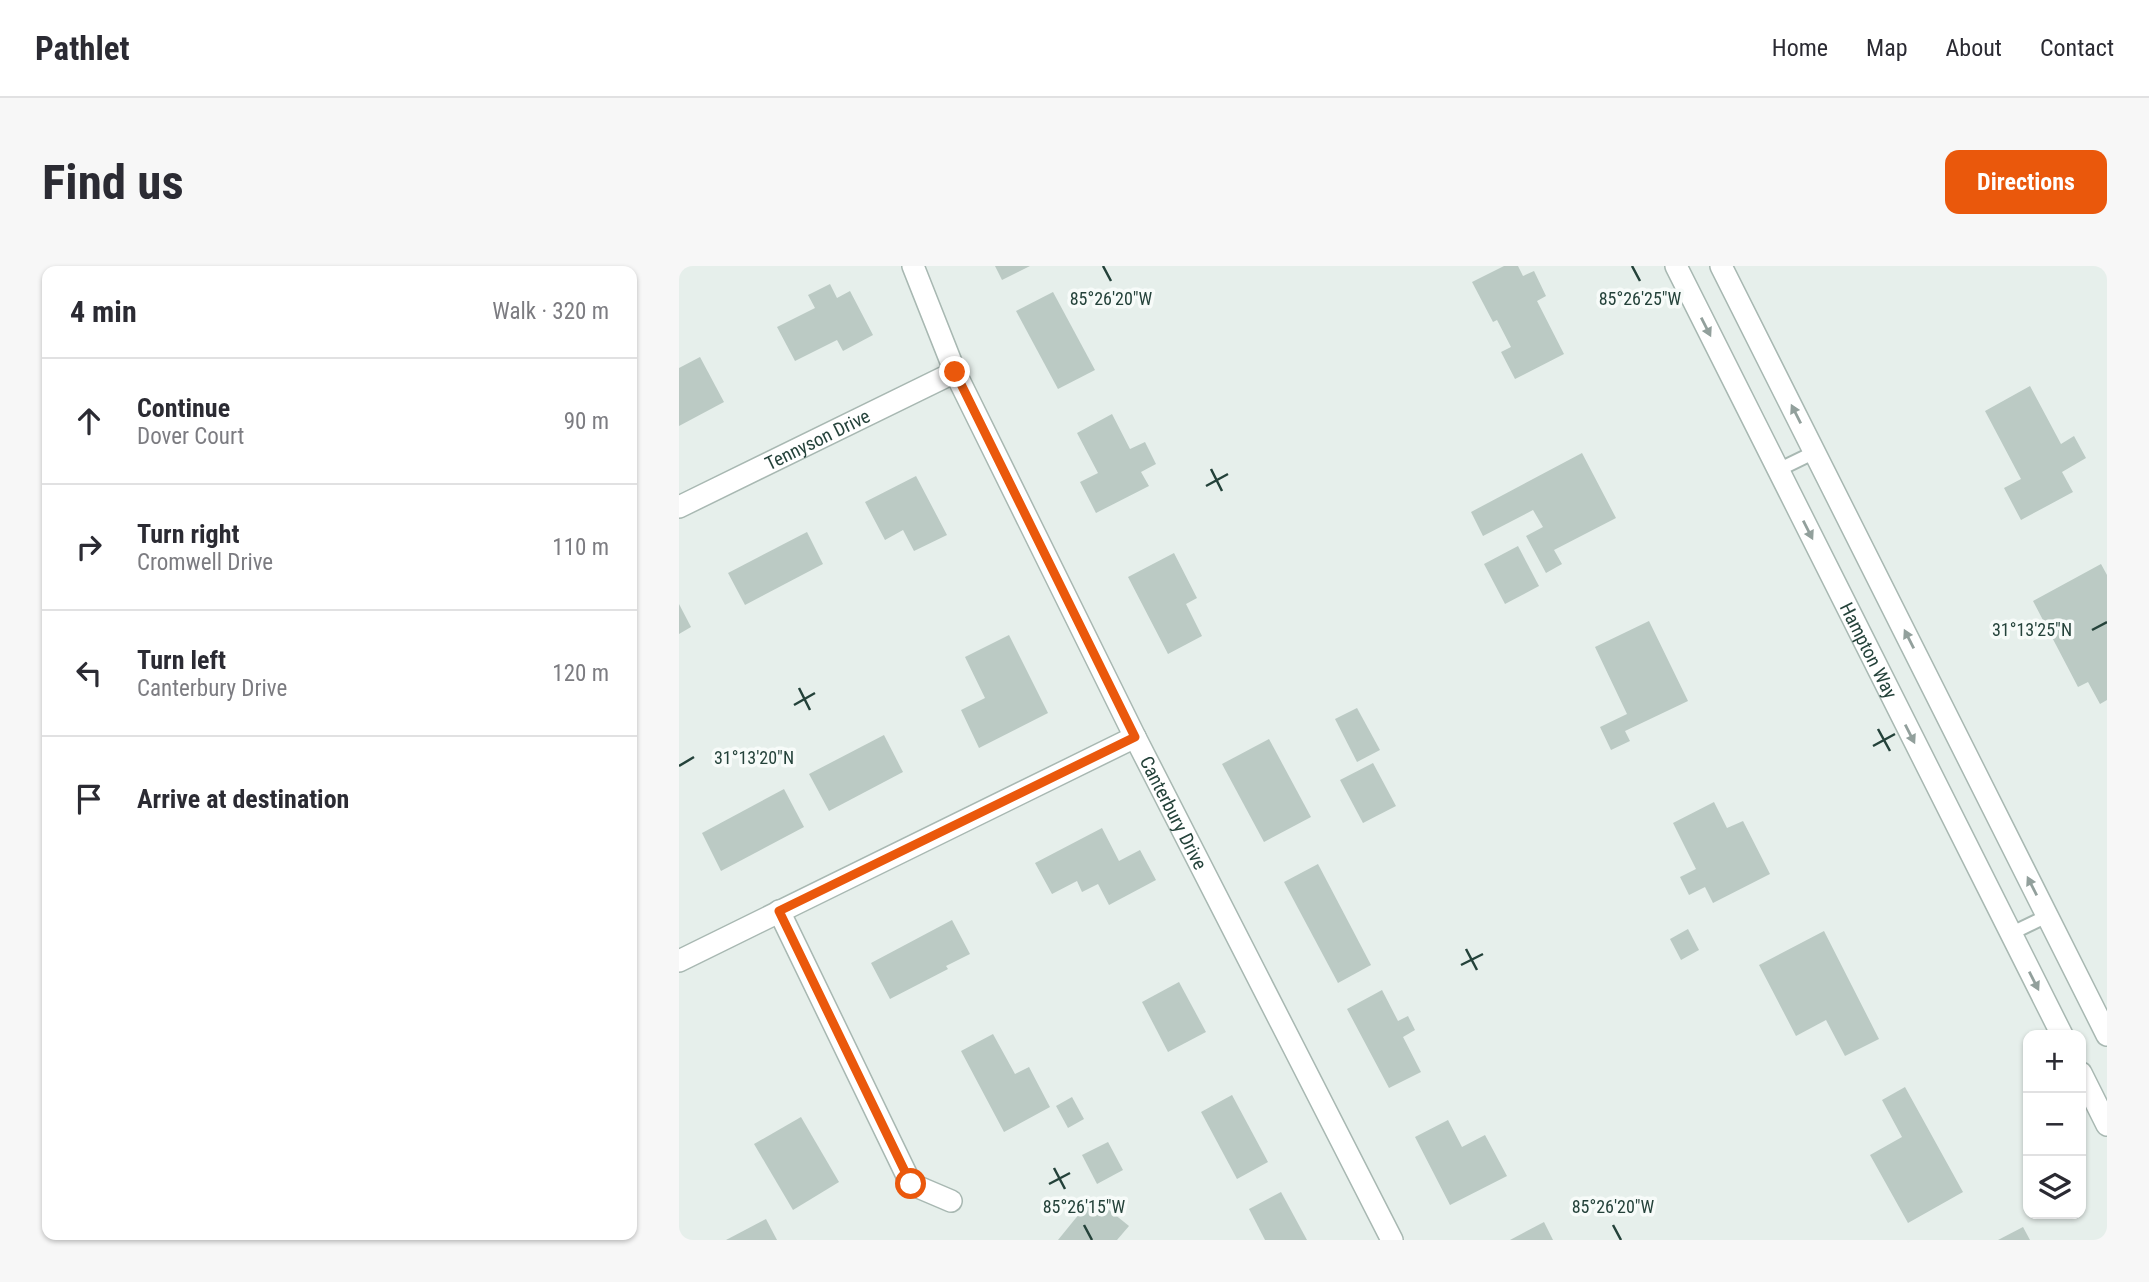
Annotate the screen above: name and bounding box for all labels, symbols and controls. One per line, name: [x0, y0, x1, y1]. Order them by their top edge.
text: Pathlet: [35, 29, 130, 68]
text: Home: [1772, 34, 1828, 62]
text: Map: [1866, 34, 1908, 62]
text: About: [1946, 34, 2002, 62]
text: Contact: [2040, 34, 2114, 62]
button: Directions: [1945, 150, 2107, 214]
text: Find us: [42, 154, 184, 211]
text: 85°26'20"W: [1070, 288, 1153, 309]
text: 85°26'25"W: [1599, 288, 1682, 309]
text: 4 min: [70, 294, 137, 329]
text: Walk · 320 m: [492, 298, 609, 325]
one-way arrow: [1701, 317, 1712, 337]
route end: [939, 356, 970, 387]
text: Continue: [137, 393, 230, 423]
icon: ahead: [70, 402, 108, 440]
one-way arrow: [1790, 403, 1802, 423]
street label: Tennyson Drive: [761, 404, 874, 475]
text: 90 m: [564, 408, 609, 435]
text: Dover Court: [137, 423, 244, 450]
text: Turn right: [137, 519, 239, 549]
one-way arrow: [1803, 520, 1814, 540]
icon: right: [70, 528, 108, 566]
text: 110 m: [552, 534, 609, 561]
text: Cromwell Drive: [137, 549, 273, 576]
street label: Hampton Way: [1835, 599, 1902, 702]
text: 31°13'25"N: [1992, 619, 2072, 640]
one-way arrow: [1903, 629, 1914, 649]
text: Turn left: [137, 645, 226, 675]
icon: left: [70, 654, 108, 692]
text: 120 m: [552, 660, 609, 687]
text: Canterbury Drive: [137, 675, 287, 702]
one-way arrow: [1905, 724, 1916, 744]
text: 31°13'20"N: [714, 747, 794, 768]
street label: Canterbury Drive: [1135, 752, 1212, 874]
icon: arrive: [70, 780, 108, 818]
text: Arrive at destination: [137, 784, 349, 814]
one-way arrow: [2027, 876, 2038, 896]
one-way arrow: [2029, 971, 2040, 991]
map controls: [2023, 1030, 2086, 1219]
button: +: [2023, 1030, 2086, 1093]
button: −: [2023, 1093, 2086, 1156]
button: layers: [2023, 1156, 2086, 1219]
route start: [895, 1168, 926, 1199]
text: 85°26'15"W: [1043, 1196, 1126, 1217]
text: 85°26'20"W: [1572, 1196, 1655, 1217]

